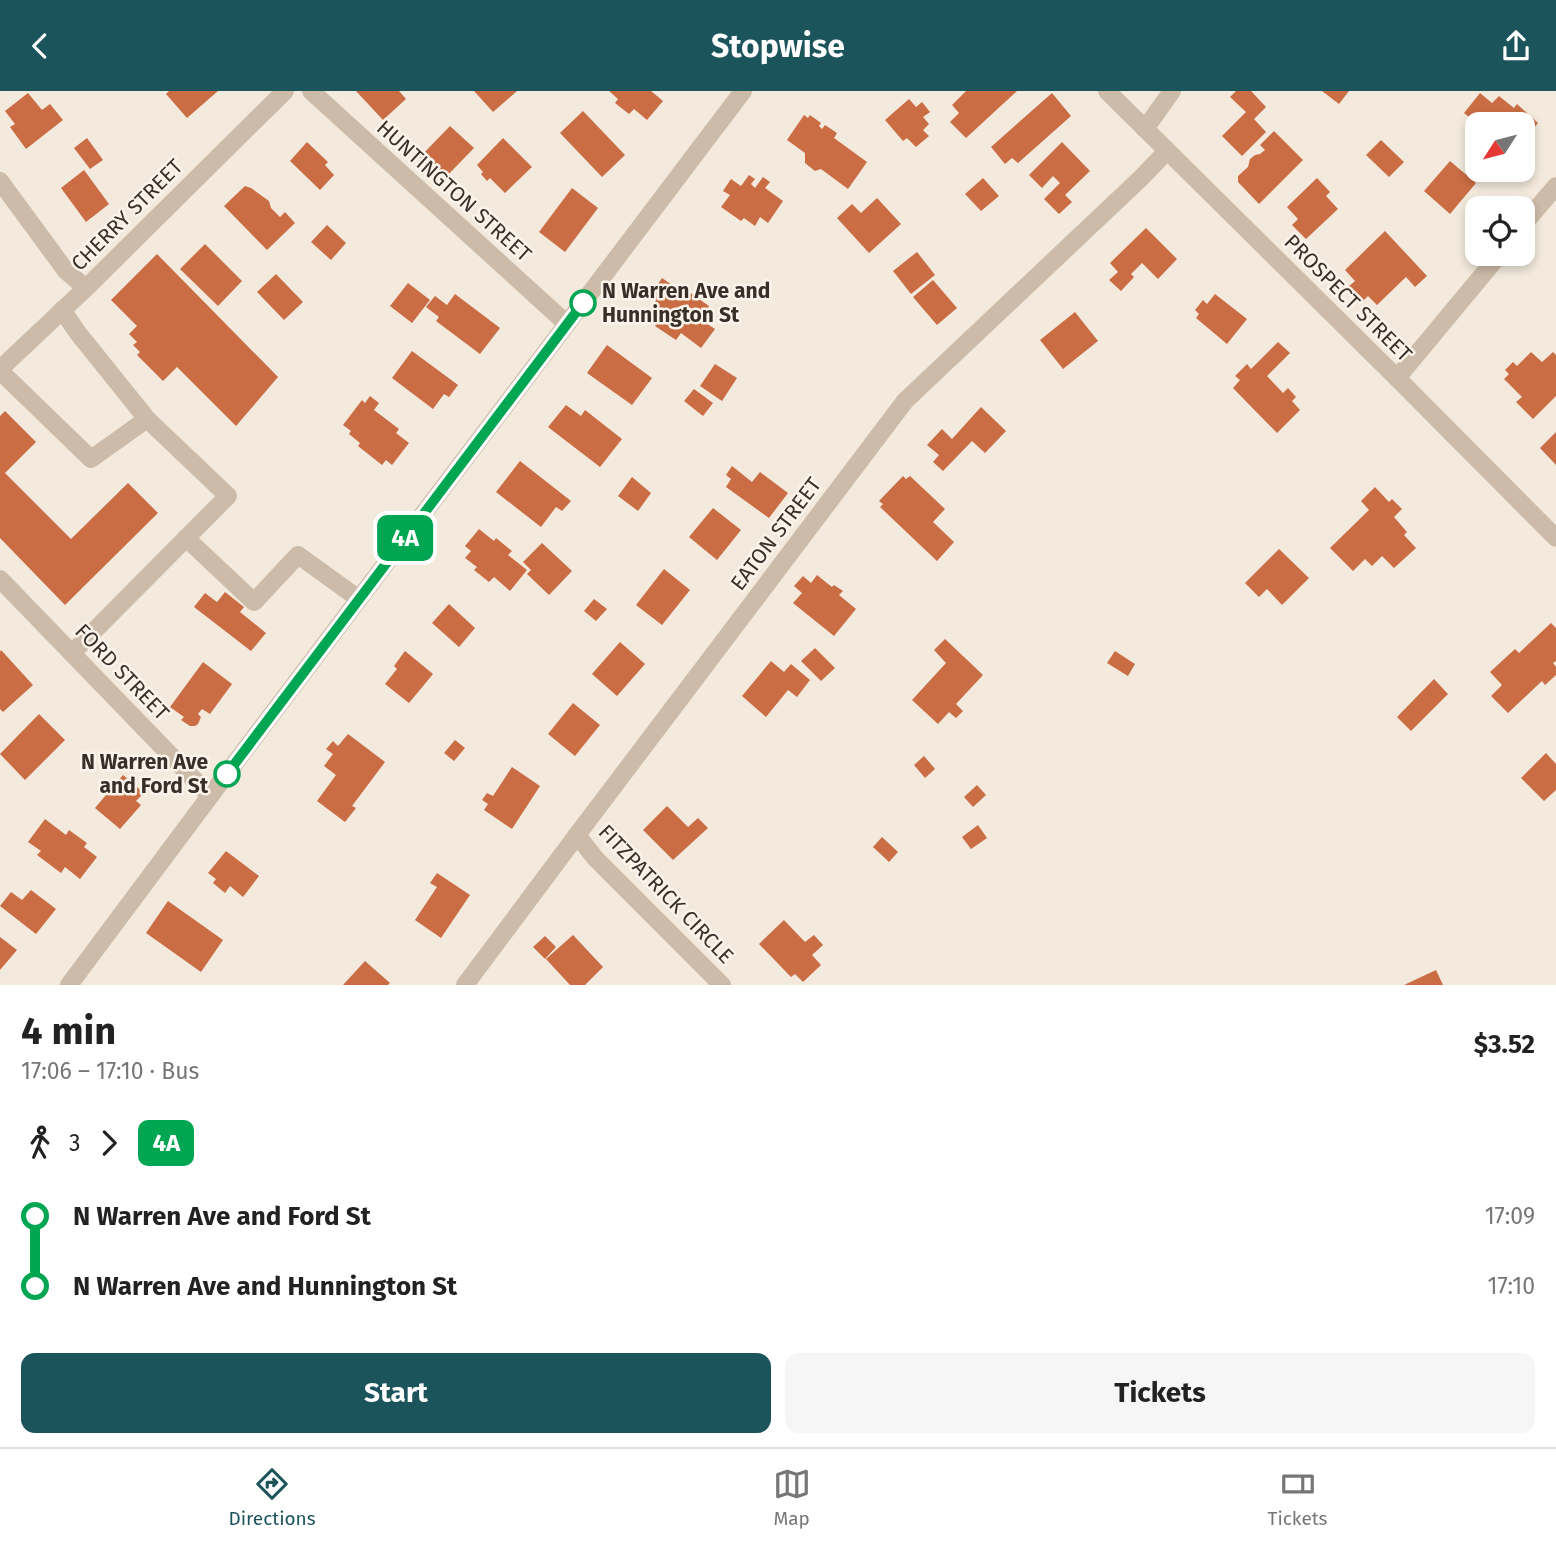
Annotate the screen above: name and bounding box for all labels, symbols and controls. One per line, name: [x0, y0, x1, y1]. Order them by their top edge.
icon: back: [21, 27, 59, 65]
text: Stopwise: [711, 27, 845, 65]
icon: share: [1497, 27, 1535, 65]
north arrow: [1465, 112, 1535, 182]
map controls: [1465, 112, 1535, 266]
street label: HUNTINGTON STREET: [371, 115, 537, 267]
street label: CHERRY STREET: [66, 154, 188, 276]
button: locate: [1465, 196, 1535, 266]
street label: PROSPECT STREET: [1279, 229, 1417, 367]
place label: N Warren Ave and Hunnington St: [602, 278, 770, 328]
marker: N Warren Ave and Hunnington St: [570, 290, 596, 316]
street label: EATON STREET: [725, 472, 827, 596]
line badge: 4A: [374, 515, 436, 561]
text: 4A: [391, 524, 419, 552]
street label: FORD STREET: [70, 618, 175, 726]
place label: N Warren Ave and Ford St: [81, 749, 209, 799]
marker: N Warren Ave and Ford St: [214, 761, 240, 787]
street label: FITZPATRICK CIRCLE: [593, 819, 739, 969]
text: 4 min: [21, 1008, 116, 1054]
text: $3.52: [1474, 1029, 1535, 1060]
text: 17:06 – 17:10 · Bus: [21, 1057, 199, 1085]
icon: walk: [21, 1124, 59, 1162]
icon: forward: [90, 1124, 128, 1162]
text: 3: [69, 1129, 80, 1157]
text: 4A: [152, 1129, 180, 1157]
text: N Warren Ave and Ford St: [73, 1201, 371, 1232]
text: 17:09: [1485, 1202, 1535, 1230]
text: N Warren Ave and Hunnington St: [73, 1271, 457, 1302]
text: 17:10: [1487, 1272, 1535, 1300]
button: Start: [21, 1353, 771, 1433]
button: Tickets: [785, 1353, 1535, 1433]
tab: Directions: [228, 1465, 316, 1530]
tab: Map: [773, 1465, 811, 1530]
tab: Tickets: [1268, 1465, 1328, 1530]

